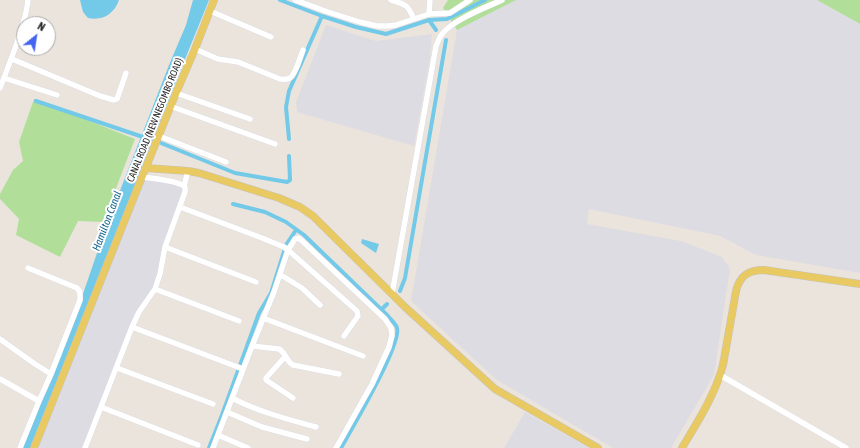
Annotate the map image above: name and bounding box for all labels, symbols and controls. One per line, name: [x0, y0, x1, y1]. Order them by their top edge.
north arrow: [16, 16, 56, 56]
text: N: [36, 20, 47, 33]
street label: CANAL ROAD (NEW NEGOMBO ROAD): [125, 56, 185, 184]
water label: Hamilton Canal: [89, 189, 125, 253]

